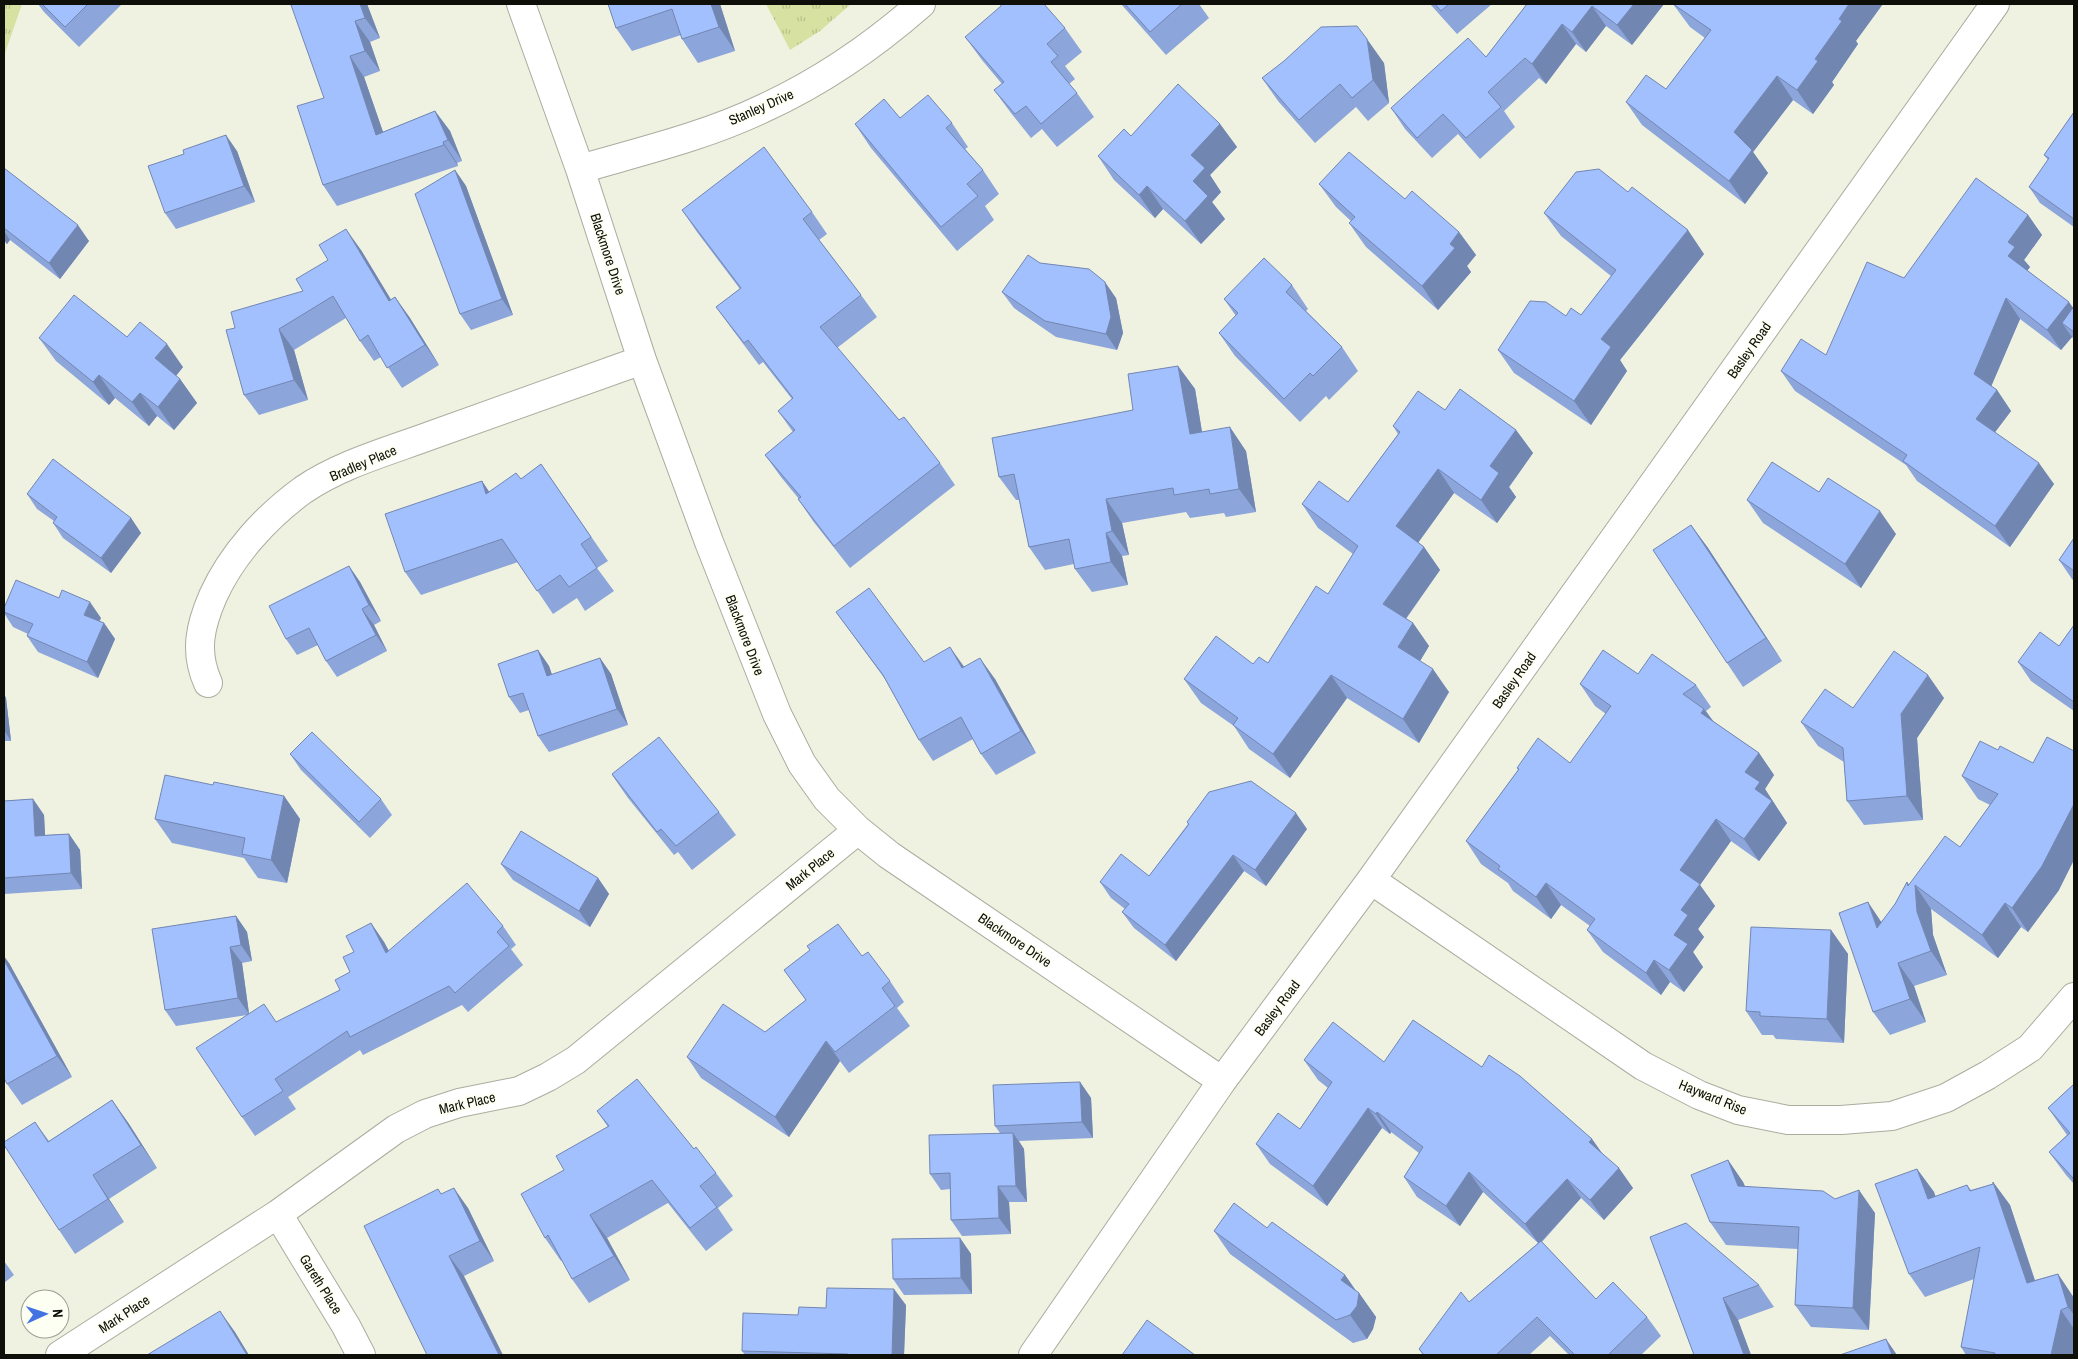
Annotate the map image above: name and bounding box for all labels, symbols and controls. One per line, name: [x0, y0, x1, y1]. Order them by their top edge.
street label: Stanley Drive: [726, 85, 796, 129]
street label: Blackmore Drive: [586, 211, 630, 297]
street label: Basley Road: [1723, 318, 1775, 382]
street label: Bradley Place: [327, 441, 399, 485]
street label: Blackmore Drive: [721, 592, 769, 678]
street label: Basley Road: [1488, 648, 1540, 712]
street label: Mark Place: [782, 844, 838, 894]
street label: Blackmore Drive: [975, 909, 1055, 971]
street label: Basley Road: [1250, 977, 1304, 1039]
street label: Hayward Rise: [1676, 1075, 1750, 1119]
street label: Mark Place: [437, 1088, 497, 1118]
street label: Gareth Place: [296, 1251, 346, 1317]
north arrow: [20, 1289, 70, 1339]
street label: Mark Place: [95, 1291, 153, 1337]
text: N: [49, 1309, 67, 1318]

